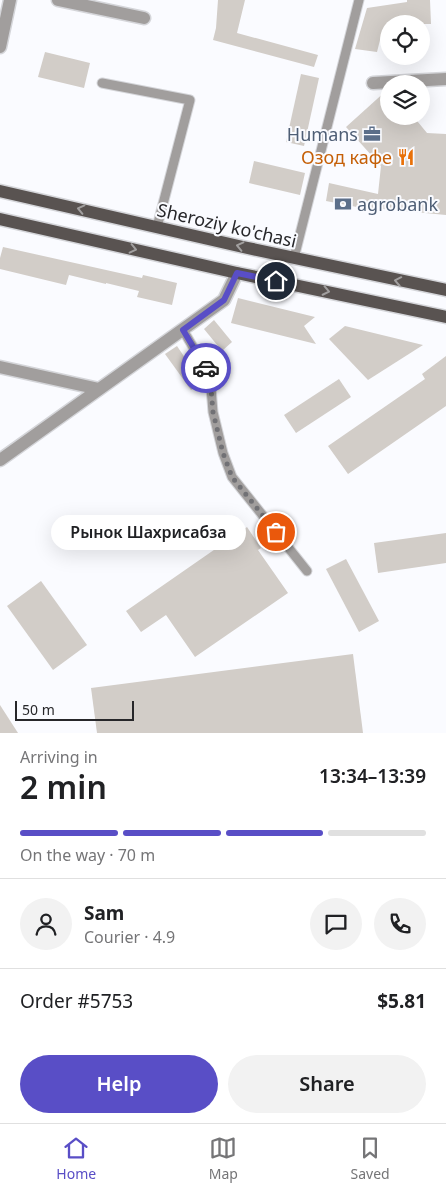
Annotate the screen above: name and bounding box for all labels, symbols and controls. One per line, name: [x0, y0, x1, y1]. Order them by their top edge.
map controls: [380, 15, 430, 125]
button: locate: [380, 15, 430, 65]
button: layers: [380, 75, 430, 125]
place label: Humans: [287, 122, 358, 146]
office icon: Humans: [362, 124, 382, 144]
place label: Озод кафе: [301, 145, 392, 169]
restaurant icon: Озод кафе: [396, 147, 416, 167]
place label: agrobank: [357, 192, 438, 216]
bank icon: agrobank: [333, 194, 353, 214]
street label: Sheroziy ko'chasi: [155, 197, 299, 253]
one-way arrow: [77, 204, 86, 215]
one-way arrow: [235, 241, 244, 252]
one-way arrow: [128, 243, 137, 254]
pin: [255, 260, 297, 302]
icon: home: [262, 267, 290, 295]
one-way arrow: [394, 276, 403, 287]
one-way arrow: [321, 285, 330, 296]
courier: [181, 343, 231, 393]
icon: car: [192, 354, 220, 382]
pin: [255, 511, 297, 553]
callout: Рынок Шахрисабза: [51, 514, 246, 550]
icon: bag: [262, 518, 290, 546]
text: Рынок Шахрисабза: [70, 521, 227, 543]
scale bar: [15, 698, 134, 721]
text: 50 m: [22, 700, 55, 719]
text: Arriving in: [20, 746, 98, 768]
text: 13:34–13:39: [319, 763, 426, 789]
text: 2 min: [20, 765, 107, 808]
text: On the way · 70 m: [20, 844, 155, 866]
button: person: [20, 898, 72, 950]
button: chat: [310, 898, 362, 950]
button: phone: [374, 898, 426, 950]
text: Sam: [84, 900, 124, 926]
text: Courier · 4.9: [84, 926, 175, 948]
text: Order #5753: [20, 988, 133, 1014]
text: $5.81: [377, 988, 426, 1014]
button: Help: [20, 1055, 218, 1113]
button: Share: [228, 1055, 426, 1113]
tab: Home: [56, 1134, 96, 1183]
tab: Map: [209, 1134, 238, 1183]
tab: Saved: [351, 1134, 390, 1183]

